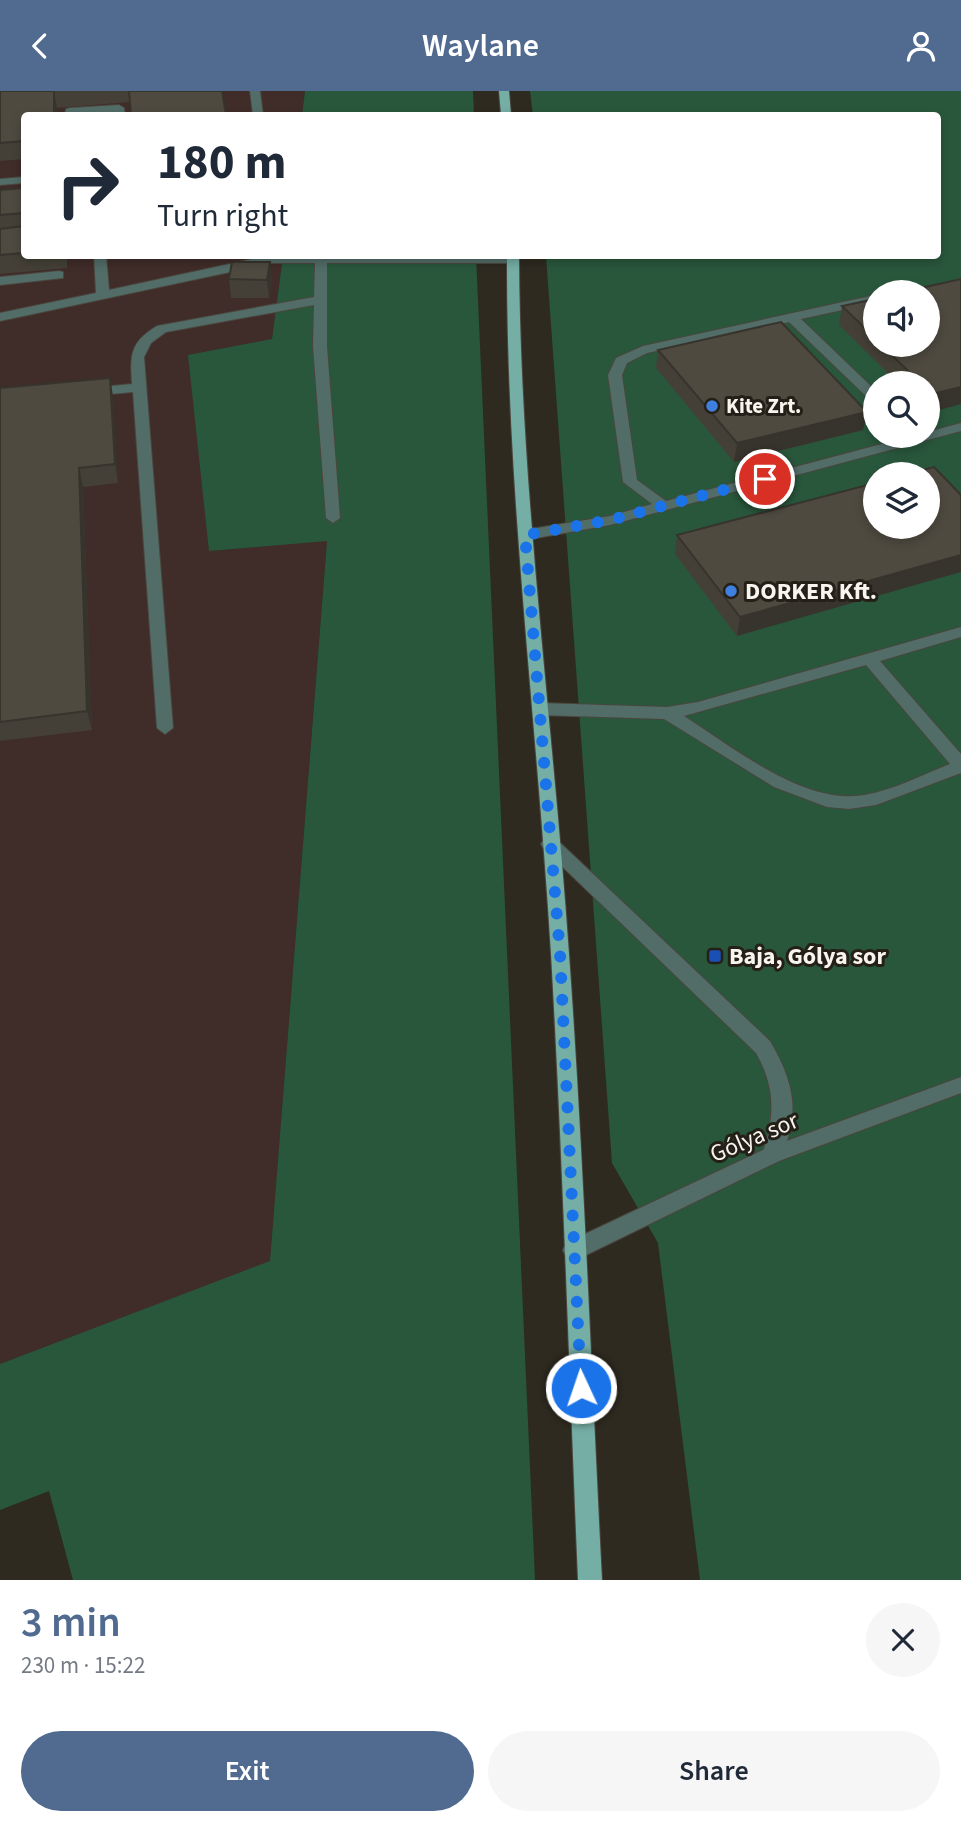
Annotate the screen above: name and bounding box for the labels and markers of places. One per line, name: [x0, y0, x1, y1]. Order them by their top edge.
place label: Kite Zrt.: [726, 391, 801, 421]
marker: Kite Zrt.: [704, 398, 720, 414]
pin: [735, 449, 795, 509]
place label: DORKER Kft.: [745, 574, 877, 609]
marker: DORKER Kft.: [723, 583, 739, 599]
place label: Baja, Gólya sor: [729, 939, 886, 974]
marker: Baja, Gólya sor: [707, 948, 723, 964]

